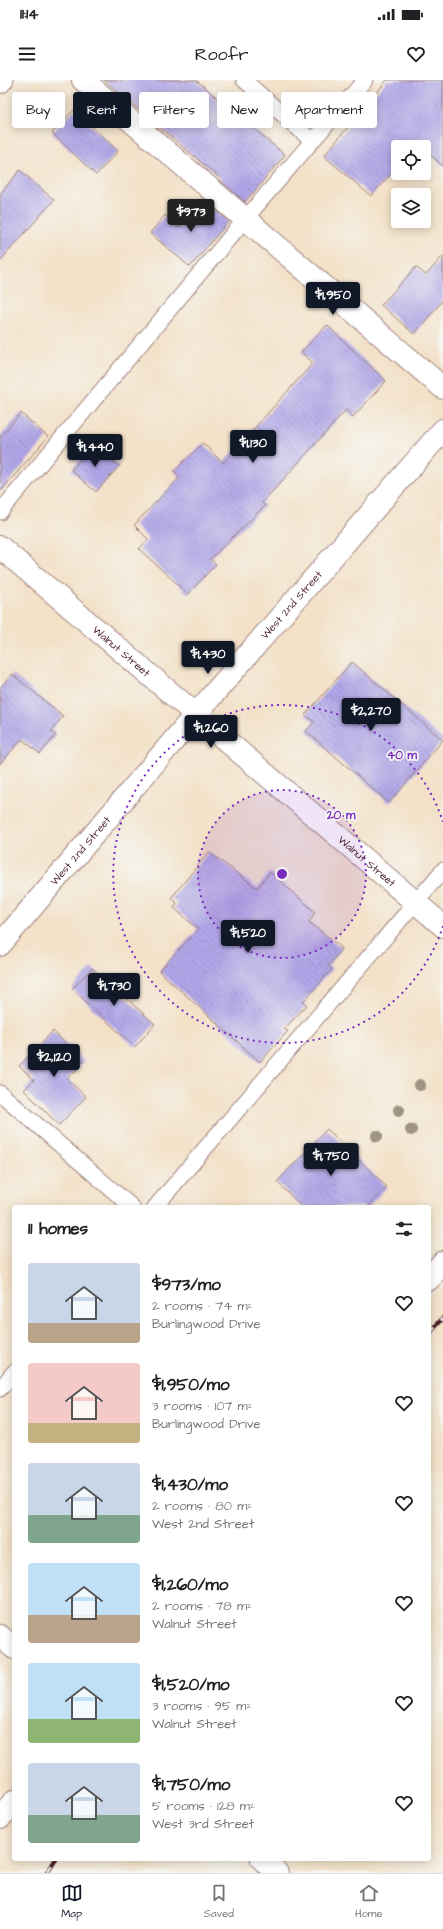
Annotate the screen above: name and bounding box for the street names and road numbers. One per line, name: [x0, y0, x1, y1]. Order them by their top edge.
street label: West 2nd Street: [257, 567, 326, 642]
street label: Walnut Street: [89, 622, 154, 680]
street label: West 2nd Street: [47, 812, 114, 888]
street label: Walnut Street: [335, 832, 400, 890]

